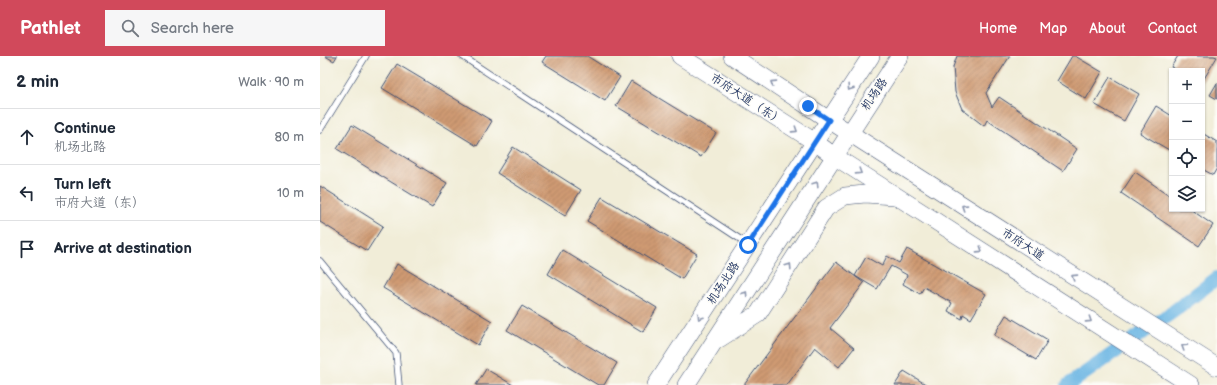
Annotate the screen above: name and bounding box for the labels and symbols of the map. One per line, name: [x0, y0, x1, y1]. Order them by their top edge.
street label: 市府大道（东）: [707, 70, 786, 129]
street label: 机场路: [858, 75, 891, 113]
one-way arrow: [771, 81, 778, 88]
one-way arrow: [847, 84, 855, 91]
route end: [799, 97, 817, 115]
one-way arrow: [791, 125, 798, 132]
one-way arrow: [854, 167, 861, 174]
one-way arrow: [811, 181, 818, 188]
one-way arrow: [962, 205, 969, 212]
street label: 市府大道: [999, 225, 1047, 264]
route start: [739, 236, 757, 254]
one-way arrow: [976, 245, 983, 252]
street label: 机场北路: [704, 259, 743, 307]
one-way arrow: [784, 263, 791, 270]
one-way arrow: [1071, 274, 1078, 282]
one-way arrow: [741, 291, 748, 298]
one-way arrow: [697, 313, 705, 320]
one-way arrow: [1085, 315, 1092, 323]
one-way arrow: [1181, 344, 1188, 351]

